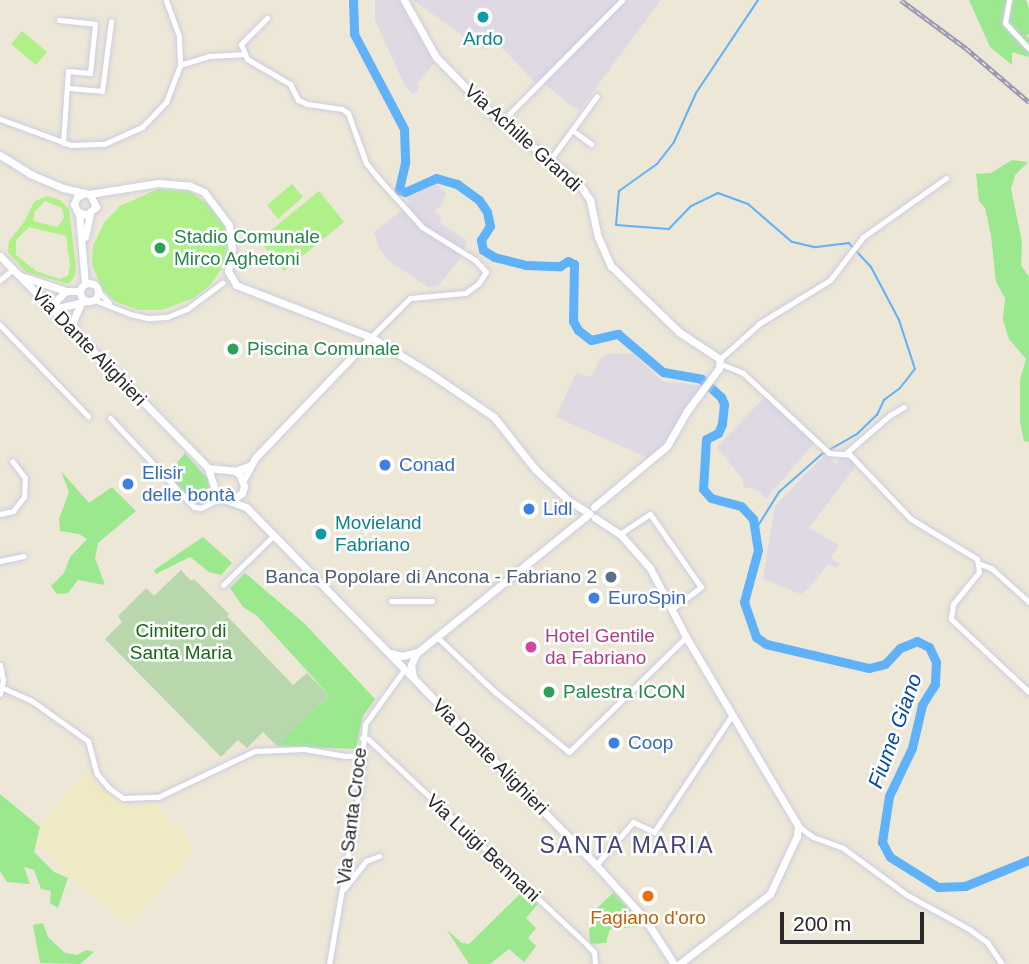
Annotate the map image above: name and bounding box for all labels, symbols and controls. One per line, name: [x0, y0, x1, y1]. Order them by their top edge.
marker: Ardo: [475, 9, 491, 25]
place label: Ardo: [463, 28, 503, 50]
street label: Via Achille Grandi: [459, 79, 587, 197]
place label: Stadio Comunale Mirco Aghetoni: [174, 226, 320, 270]
marker: Stadio Comunale Mirco Aghetoni: [152, 240, 168, 256]
street label: Via Dante Alighieri: [27, 283, 151, 411]
place label: Piscina Comunale: [247, 338, 400, 360]
marker: Piscina Comunale: [225, 341, 241, 357]
place label: Conad: [399, 454, 455, 476]
marker: Conad: [377, 457, 393, 473]
place label: Elisir delle bontà: [142, 462, 235, 506]
marker: Elisir delle bontà: [120, 476, 136, 492]
place label: Lidl: [543, 498, 573, 520]
marker: Lidl: [521, 501, 537, 517]
place label: Movieland Fabriano: [335, 512, 422, 556]
marker: Movieland Fabriano: [313, 526, 329, 542]
place label: Banca Popolare di Ancona - Fabriano 2: [264, 566, 597, 588]
marker: Banca Popolare di Ancona - Fabriano 2: [603, 569, 619, 585]
place label: EuroSpin: [608, 587, 686, 609]
marker: EuroSpin: [586, 590, 602, 606]
park label: Cimitero di Santa Maria: [130, 620, 232, 664]
place label: Hotel Gentile da Fabriano: [545, 625, 655, 669]
marker: Hotel Gentile da Fabriano: [523, 639, 539, 655]
water label: Fiume Giano: [863, 670, 927, 792]
place label: Palestra ICON: [563, 681, 685, 703]
marker: Palestra ICON: [541, 684, 557, 700]
street label: Via Dante Alighieri: [427, 694, 553, 820]
place label: Coop: [628, 732, 673, 754]
marker: Coop: [606, 735, 622, 751]
street label: Via Santa Croce: [332, 746, 372, 886]
street label: Via Luigi Bennani: [421, 789, 545, 907]
district label: SANTA MARIA: [540, 831, 714, 859]
marker: Fagiano d'oro: [640, 888, 656, 904]
scale bar: [784, 898, 928, 942]
place label: Fagiano d'oro: [590, 907, 706, 929]
text: 200 m: [793, 912, 851, 935]

